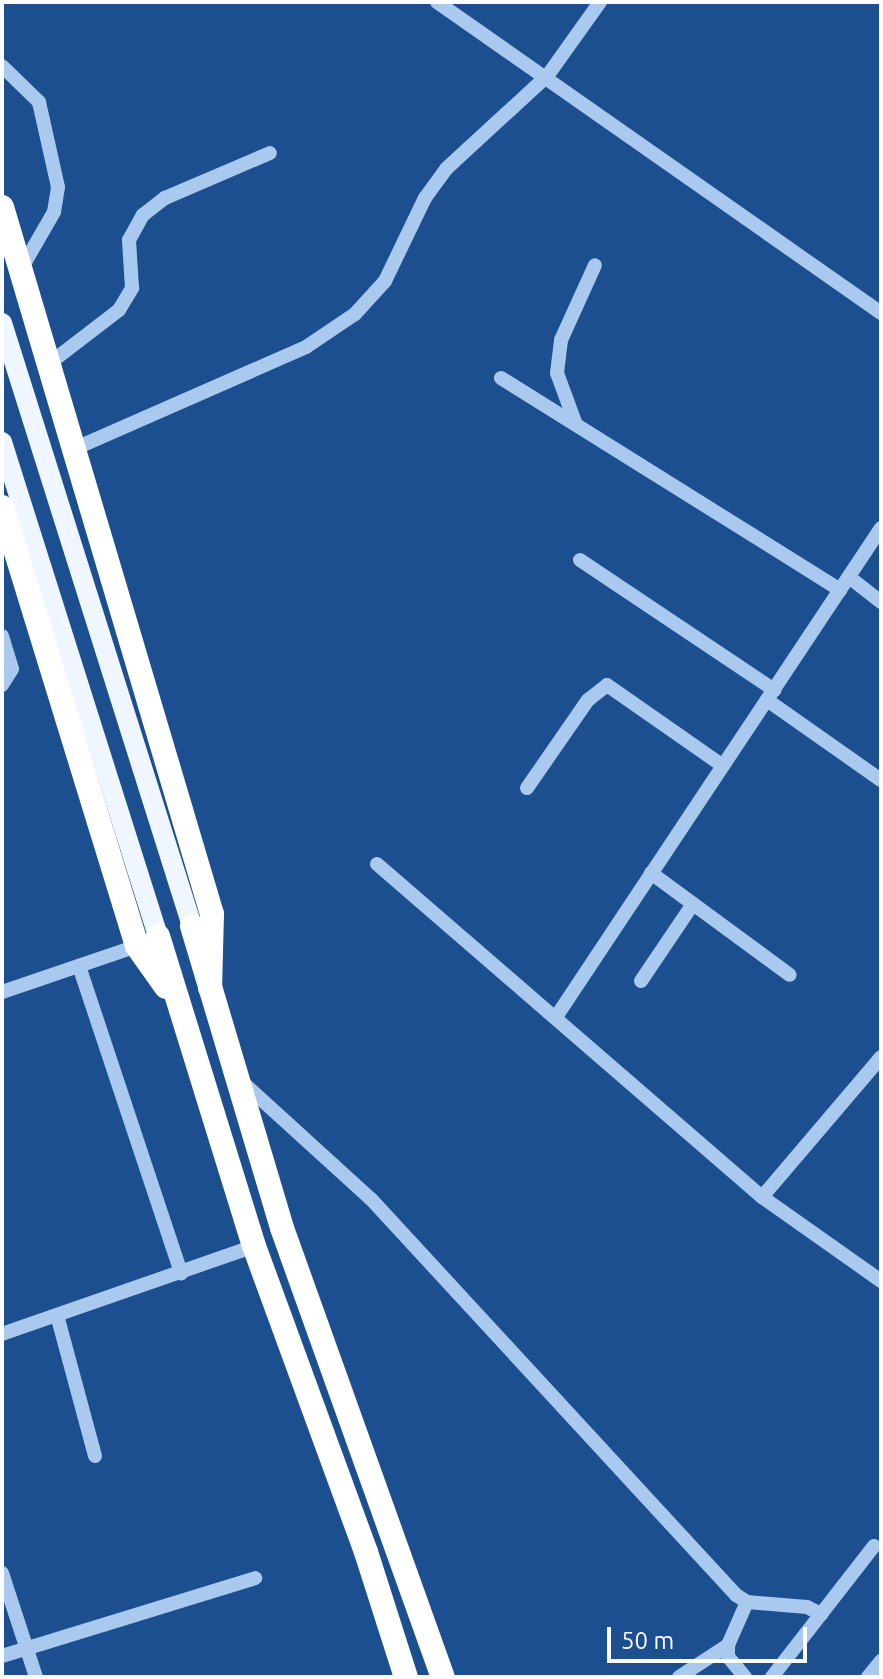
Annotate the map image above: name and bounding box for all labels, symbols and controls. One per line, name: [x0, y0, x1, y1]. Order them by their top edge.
scale bar: [611, 1611, 811, 1661]
text: 50 m: [621, 1627, 674, 1654]

